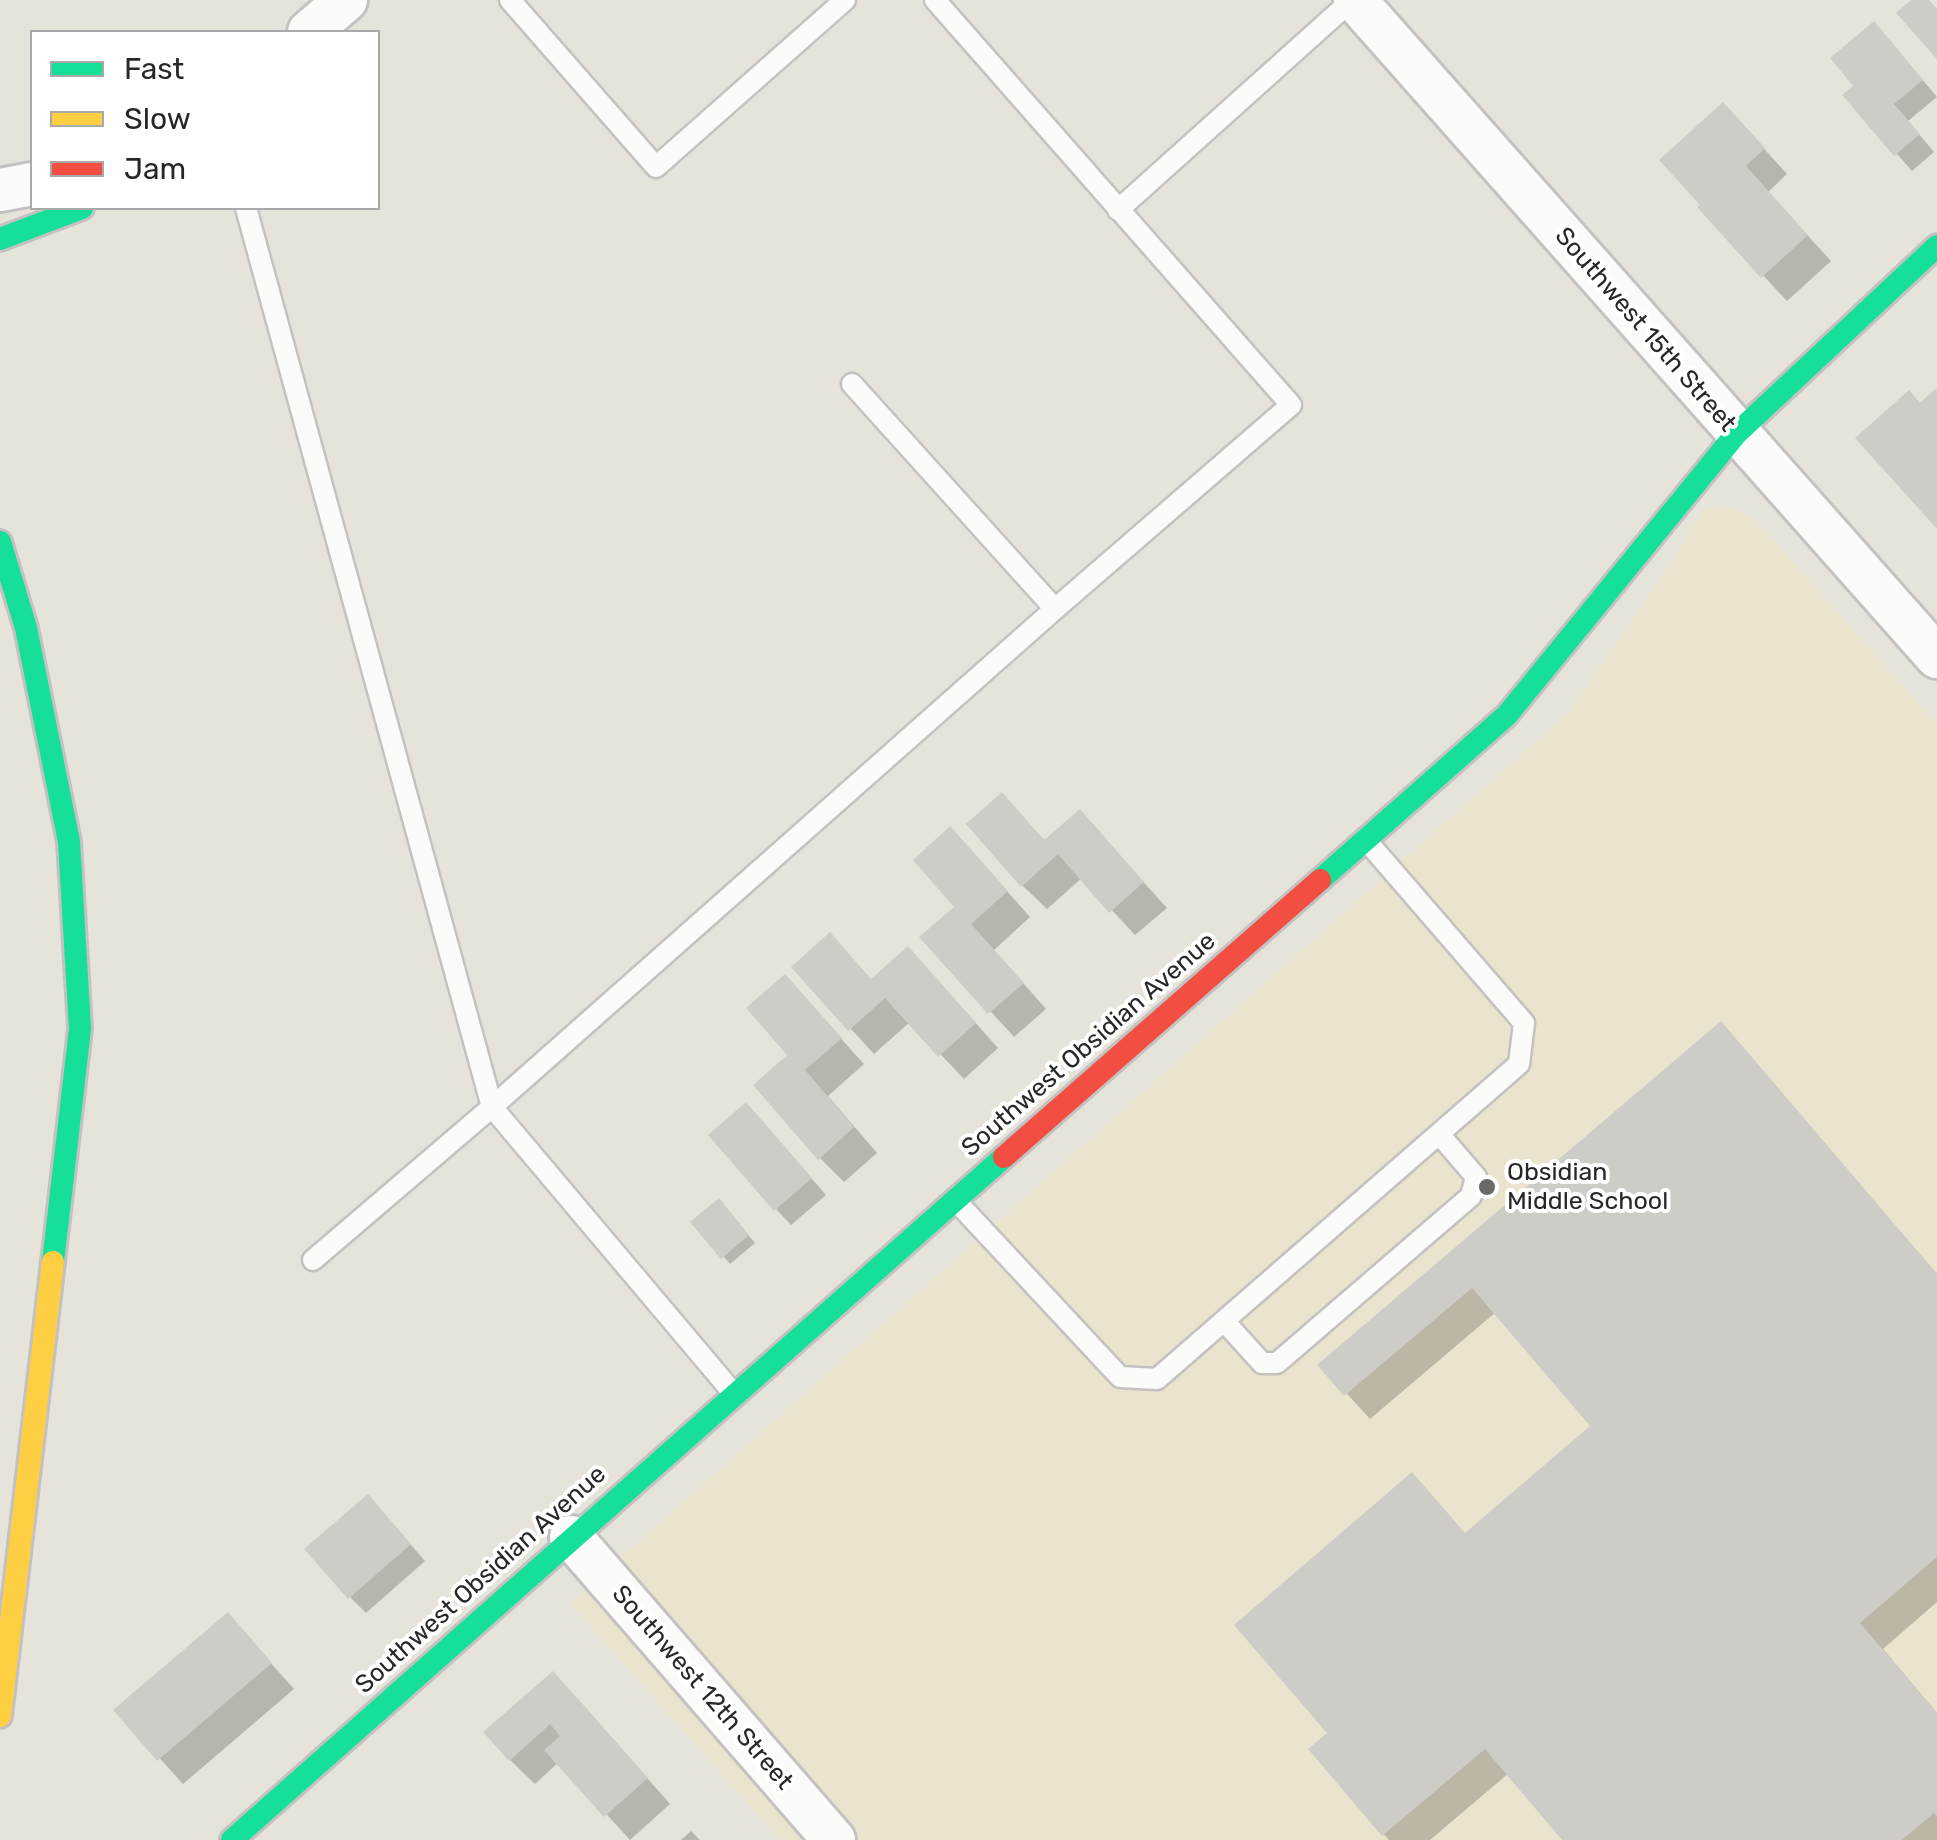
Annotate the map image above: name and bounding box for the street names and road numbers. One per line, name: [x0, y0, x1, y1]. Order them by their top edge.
street label: Southwest 15th Street: [1548, 222, 1742, 438]
street label: Southwest Obsidian Avenue: [956, 927, 1222, 1163]
street label: Southwest Obsidian Avenue: [350, 1460, 612, 1700]
street label: Southwest 12th Street: [605, 1580, 799, 1796]

